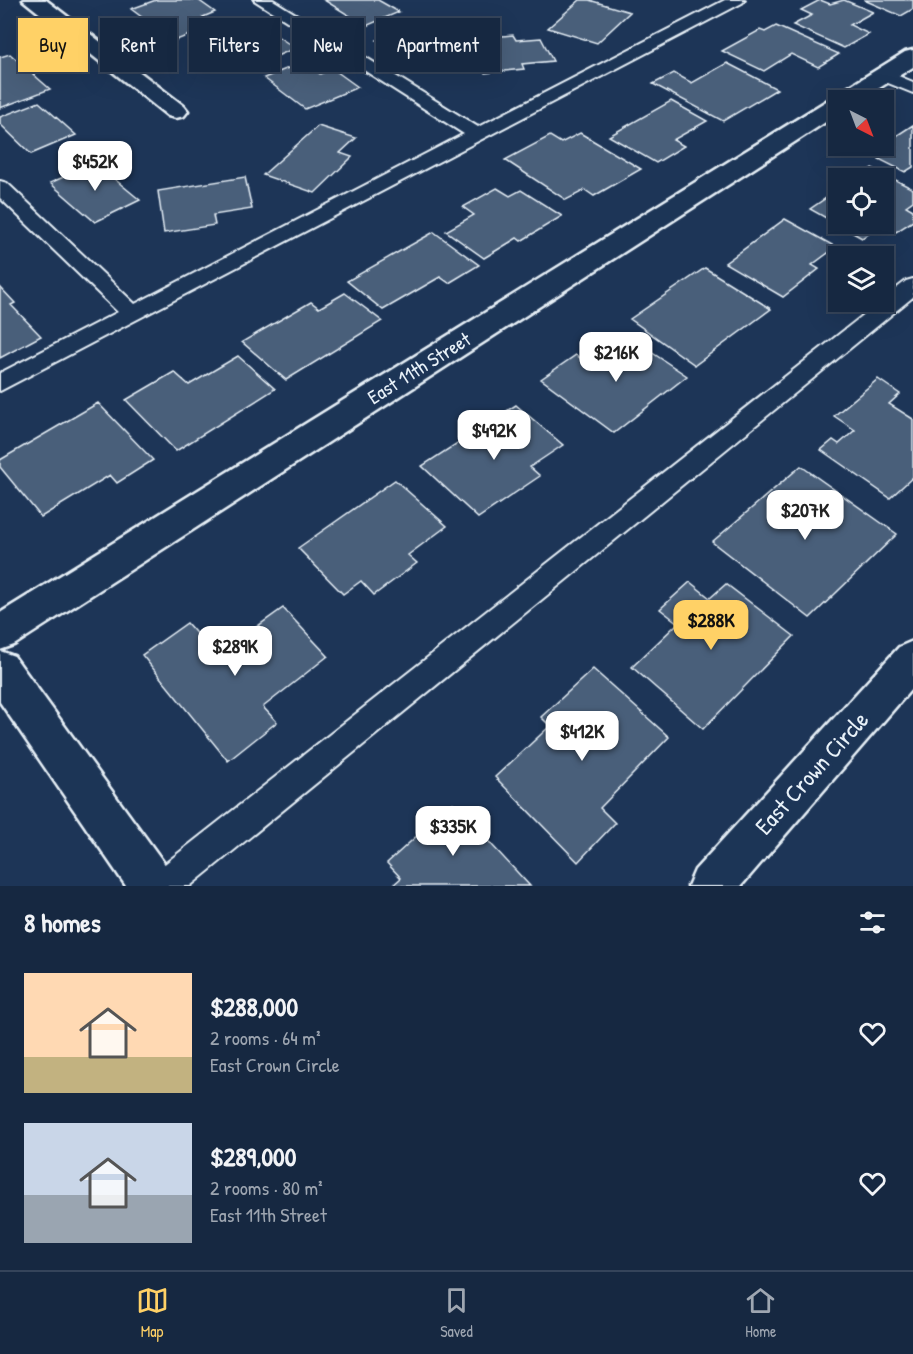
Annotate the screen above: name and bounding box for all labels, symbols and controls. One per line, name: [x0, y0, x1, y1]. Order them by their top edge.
chip: Buy: [18, 18, 88, 72]
chip: Rent: [100, 18, 177, 72]
chip: Filters: [189, 18, 280, 72]
chip: New: [292, 18, 364, 72]
chip: Apartment: [376, 18, 500, 72]
north arrow: [828, 90, 894, 156]
map controls: [828, 90, 894, 312]
pin: $452K: [53, 141, 137, 192]
text: $452K: [72, 147, 118, 174]
button: locate: [828, 168, 894, 234]
button: layers: [828, 246, 894, 312]
street label: East 11th Street: [362, 325, 476, 410]
pin: $216K: [574, 332, 658, 383]
text: $216K: [593, 338, 639, 365]
pin: $492K: [452, 410, 536, 461]
text: $492K: [472, 416, 516, 443]
pin: $207K: [763, 490, 847, 541]
text: $207K: [781, 496, 829, 523]
pin: $288K: [669, 600, 753, 651]
text: $288K: [687, 606, 735, 633]
pin: $289K: [193, 626, 277, 677]
text: $289K: [212, 632, 258, 659]
street label: East Crown Circle: [747, 703, 876, 841]
pin: $412K: [540, 711, 624, 762]
text: $412K: [560, 717, 604, 744]
pin: $335K: [411, 806, 495, 857]
text: $335K: [430, 812, 476, 839]
text: 8 homes: [24, 905, 101, 940]
icon: filters: [856, 906, 889, 939]
text: $288,000: [210, 989, 298, 1024]
icon: home: [72, 997, 144, 1069]
icon: heart: [856, 1017, 889, 1050]
text: 2 rooms · 64 m²: [210, 1024, 321, 1051]
text: East Crown Circle: [210, 1051, 340, 1078]
text: $289,000: [210, 1139, 296, 1174]
icon: home: [72, 1147, 144, 1219]
icon: heart: [856, 1167, 889, 1200]
text: 2 rooms · 80 m²: [210, 1174, 323, 1201]
text: East 11th Street: [210, 1201, 327, 1228]
tab: Map: [136, 1284, 169, 1342]
tab: Saved: [440, 1284, 473, 1342]
tab: Home: [744, 1284, 777, 1342]

